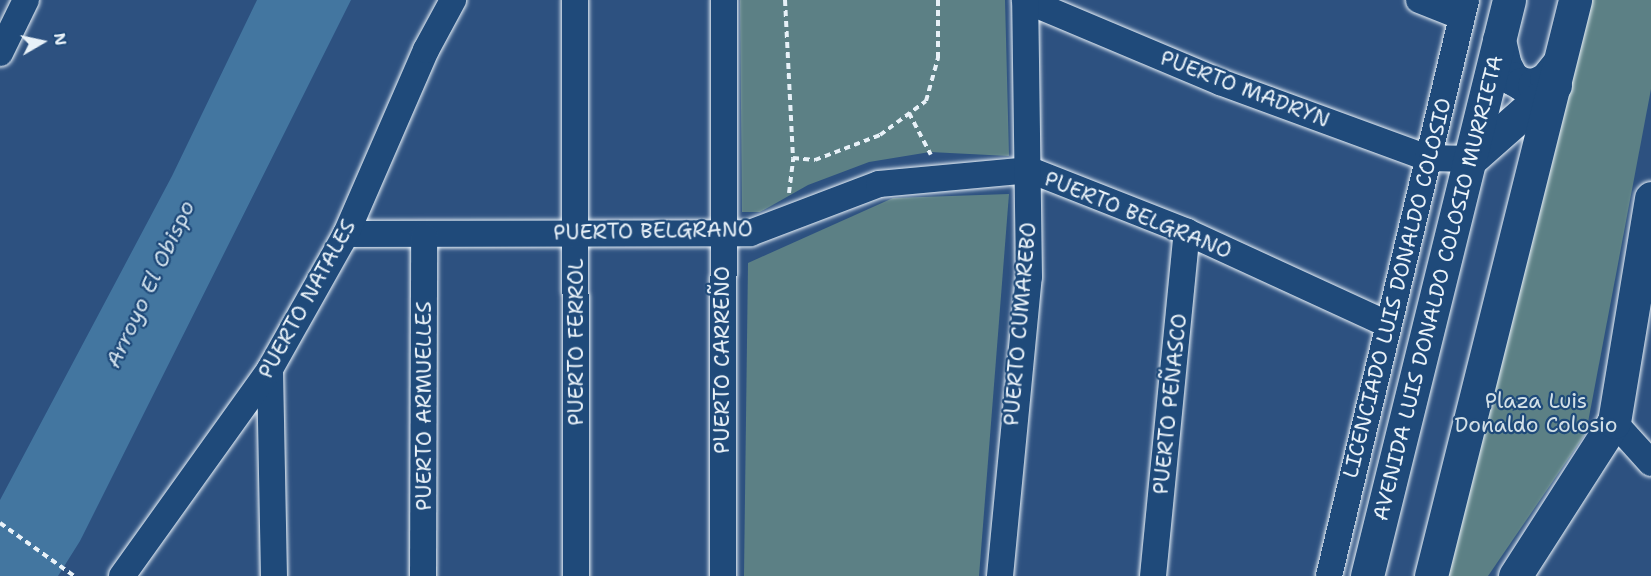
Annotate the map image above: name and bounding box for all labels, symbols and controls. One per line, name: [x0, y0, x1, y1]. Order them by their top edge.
north arrow: [12, 12, 72, 72]
text: N: [49, 31, 72, 47]
street label: PUERTO MADRYN: [1157, 45, 1333, 133]
street label: AVENIDA LUIS DONALDO COLOSIO MURRIETA: [1368, 53, 1508, 523]
street label: LICENCIADO LUIS DONALDO COLOSIO: [1337, 95, 1457, 481]
street label: PUERTO BELGRANO: [1041, 166, 1235, 264]
water label: Arroyo El Obispo: [100, 196, 200, 372]
street label: PUERTO NATALES: [253, 215, 361, 383]
street label: PUERTO BELGRANO: [553, 217, 753, 245]
street label: PUERTO CUMAREBO: [999, 221, 1041, 427]
street label: PUERTO FERROL: [563, 258, 589, 426]
street label: PUERTO CARREÑO: [709, 266, 735, 454]
street label: PUERTO ARMUELLES: [411, 301, 437, 511]
street label: PUERTO PEÑASCO: [1148, 312, 1192, 496]
park label: Plaza Luis Donaldo Colosio: [1455, 388, 1617, 438]

